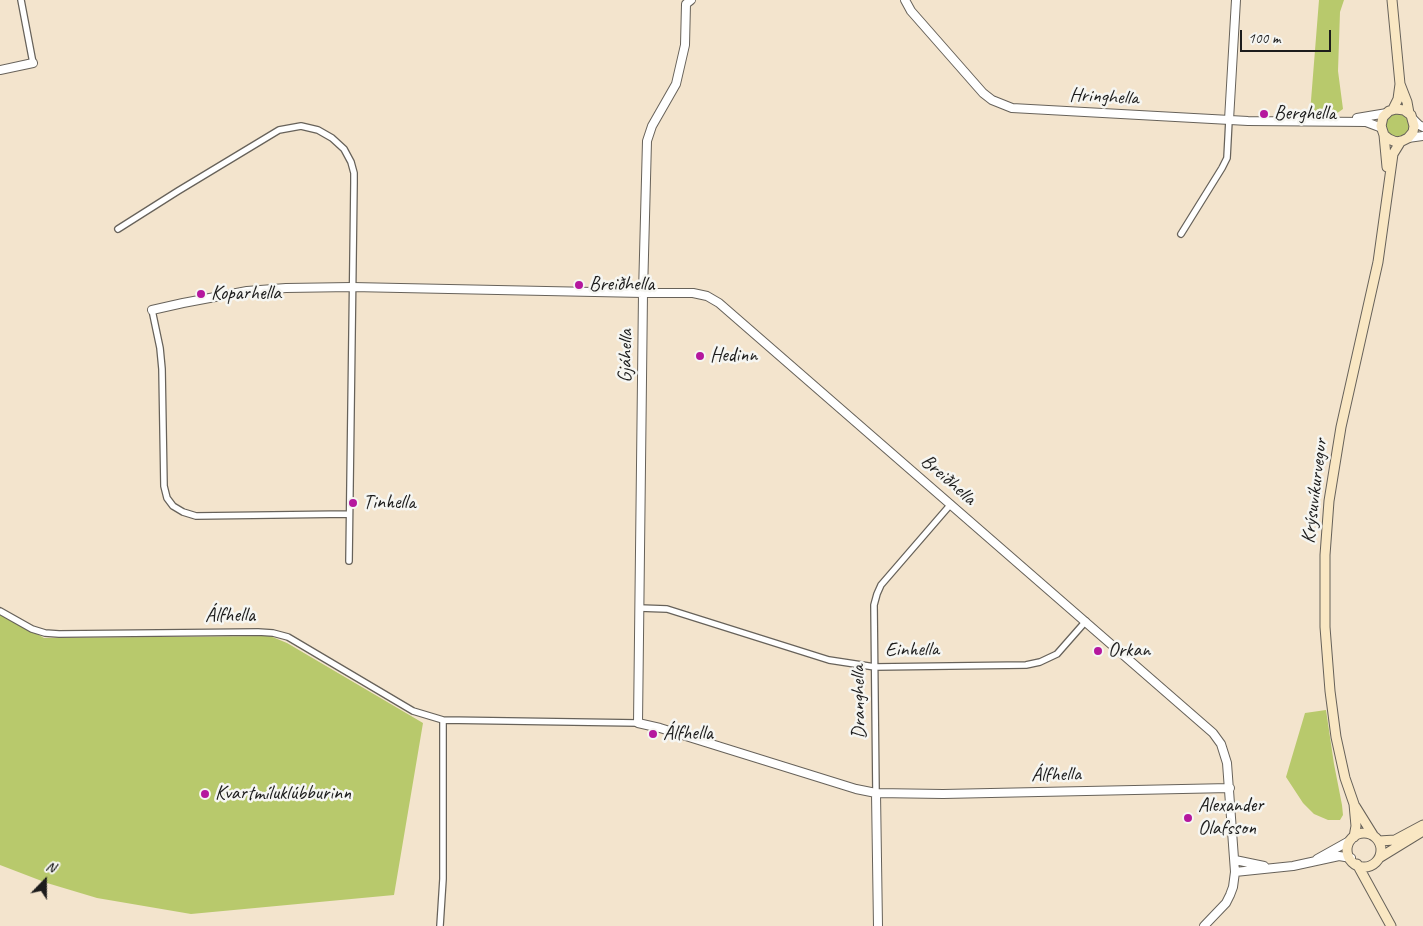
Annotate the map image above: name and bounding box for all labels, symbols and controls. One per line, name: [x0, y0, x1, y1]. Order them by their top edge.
scale bar: [1243, 20, 1334, 52]
text: 100 m: [1248, 29, 1280, 48]
street label: Hringhella: [1069, 83, 1139, 111]
place label: Berghella: [1274, 102, 1336, 126]
marker: Berghella: [1258, 108, 1270, 120]
place label: Breiðhella: [589, 273, 654, 297]
marker: Breiðhella: [573, 279, 585, 291]
place label: Koparhella: [211, 282, 281, 306]
marker: Koparhella: [195, 288, 207, 300]
street label: Gjáhella: [614, 329, 638, 383]
place label: Hedinn: [710, 344, 757, 368]
marker: Hedinn: [694, 350, 706, 362]
street label: Krýsuvíkurvegur: [1297, 437, 1333, 545]
street label: Breiðhella: [915, 449, 981, 511]
place label: Tinhella: [363, 491, 415, 515]
marker: Tinhella: [347, 497, 359, 509]
street label: Álfhella: [205, 604, 255, 628]
street label: Einhella: [885, 638, 939, 662]
place label: Orkan: [1108, 639, 1150, 663]
marker: Orkan: [1092, 645, 1104, 657]
street label: Dranghella: [846, 665, 872, 739]
place label: Álfhella: [663, 722, 713, 746]
marker: Álfhella: [647, 728, 659, 740]
street label: Álfhella: [1031, 763, 1081, 787]
place label: Kvartmíluklúbburinn: [215, 782, 351, 806]
marker: Kvartmíluklúbburinn: [199, 788, 211, 800]
place label: Alexander Olafsson: [1198, 794, 1263, 841]
marker: Alexander Olafsson: [1182, 812, 1194, 824]
north arrow: [20, 856, 70, 906]
text: N: [44, 857, 58, 876]

